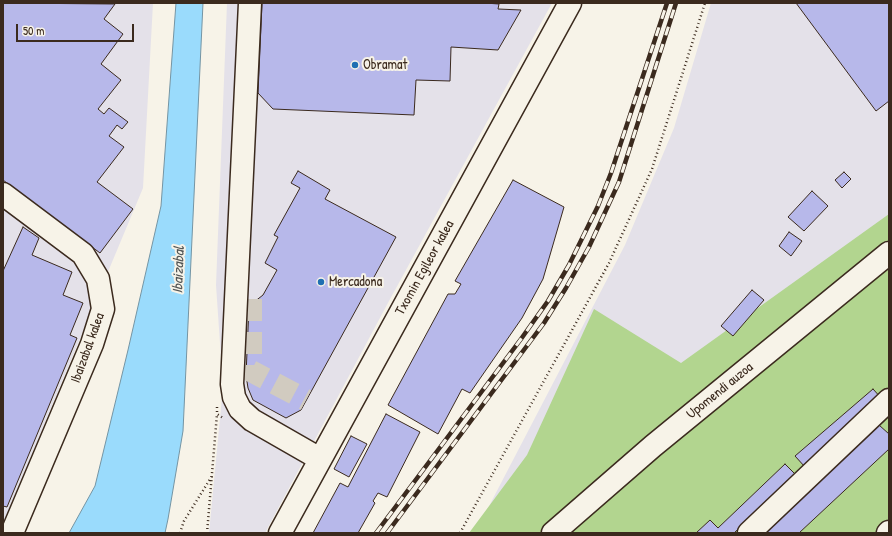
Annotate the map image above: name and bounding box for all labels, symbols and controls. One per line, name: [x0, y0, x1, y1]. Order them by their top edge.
scale bar: [18, 16, 136, 42]
text: 50 m: [23, 22, 44, 39]
place label: Obramat: [363, 57, 407, 73]
marker: Obramat: [350, 60, 360, 70]
street label: Txomin Egileor kalea: [392, 218, 458, 318]
water label: Ibaizabal: [169, 246, 189, 294]
place label: Mercadona: [329, 274, 382, 290]
marker: Mercadona: [316, 277, 326, 287]
street label: Ibaizabal kalea: [68, 311, 108, 385]
street label: Upomendi auzoa: [683, 359, 757, 423]

